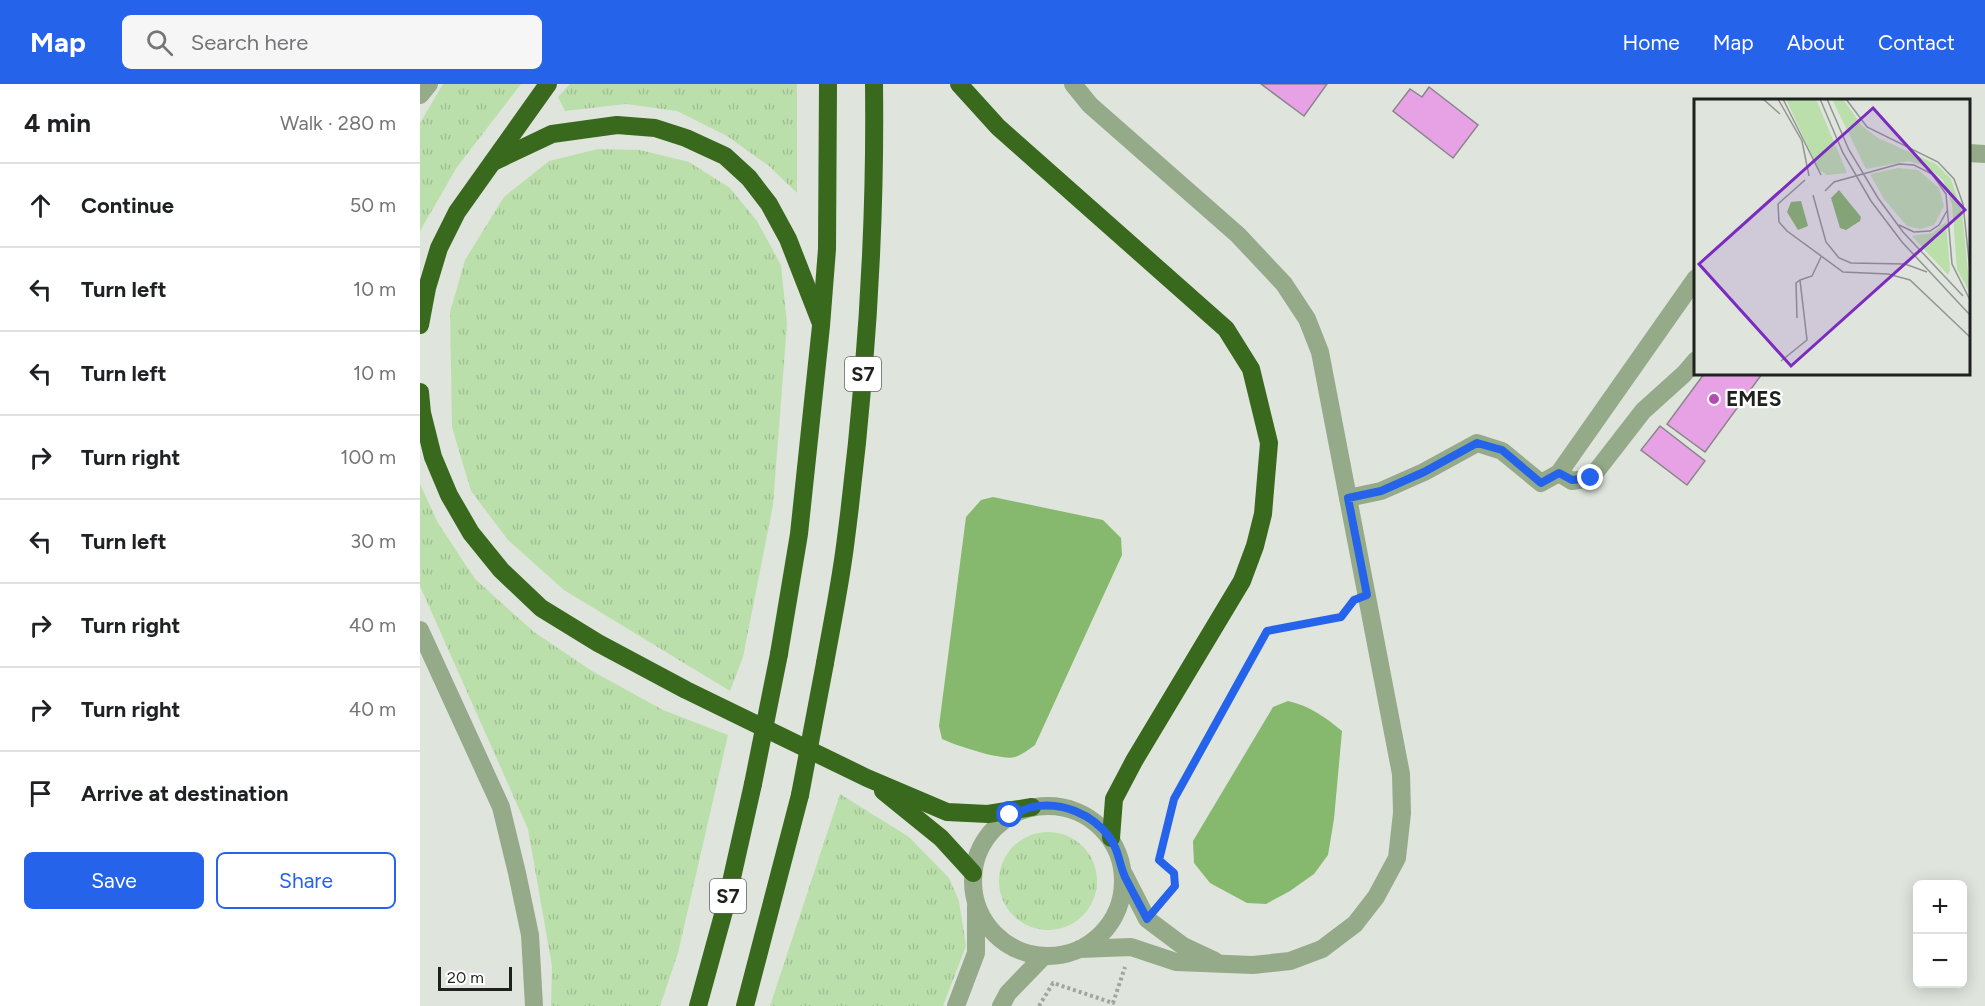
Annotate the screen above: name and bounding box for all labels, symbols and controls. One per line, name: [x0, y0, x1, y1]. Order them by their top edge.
search box: [122, 15, 542, 69]
text: Map: [30, 25, 86, 59]
icon: search: [143, 26, 176, 59]
text: Search here: [191, 29, 308, 56]
text: Home: [1623, 30, 1680, 55]
text: Map: [1713, 30, 1754, 55]
text: About: [1787, 30, 1845, 55]
text: Contact: [1878, 30, 1955, 55]
inset map: [1694, 99, 1970, 375]
text: 4 min: [24, 107, 91, 139]
text: Walk · 280 m: [280, 111, 396, 135]
icon: ahead: [24, 189, 57, 222]
text: Continue: [81, 192, 174, 219]
text: 50 m: [350, 193, 396, 217]
icon: left: [24, 273, 57, 306]
text: Turn left: [81, 276, 167, 303]
text: 10 m: [353, 277, 396, 301]
icon: left: [24, 357, 57, 390]
road number: S7: [845, 357, 881, 391]
text: Turn left: [81, 360, 167, 387]
text: 10 m: [353, 361, 396, 385]
place label: EMES: [1726, 386, 1781, 411]
marker: EMES: [1707, 392, 1721, 406]
icon: right: [24, 441, 57, 474]
text: Turn right: [81, 444, 180, 471]
text: 100 m: [340, 445, 396, 469]
route end: [1577, 464, 1603, 490]
icon: left: [24, 525, 57, 558]
text: Turn left: [81, 528, 167, 555]
text: 30 m: [350, 529, 396, 553]
icon: right: [24, 609, 57, 642]
text: Turn right: [81, 612, 180, 639]
text: 40 m: [349, 613, 396, 637]
icon: right: [24, 693, 57, 726]
text: Turn right: [81, 696, 180, 723]
text: 40 m: [349, 697, 396, 721]
icon: arrive: [24, 777, 57, 810]
text: Arrive at destination: [81, 780, 289, 807]
route start: [996, 801, 1022, 827]
button: Save: [24, 852, 204, 909]
button: Share: [216, 852, 396, 909]
road number: S7: [710, 879, 746, 913]
map controls: [1913, 880, 1967, 988]
button: +: [1913, 880, 1967, 934]
button: −: [1913, 934, 1967, 988]
scale bar: [438, 964, 512, 992]
text: 20 m: [447, 968, 484, 987]

